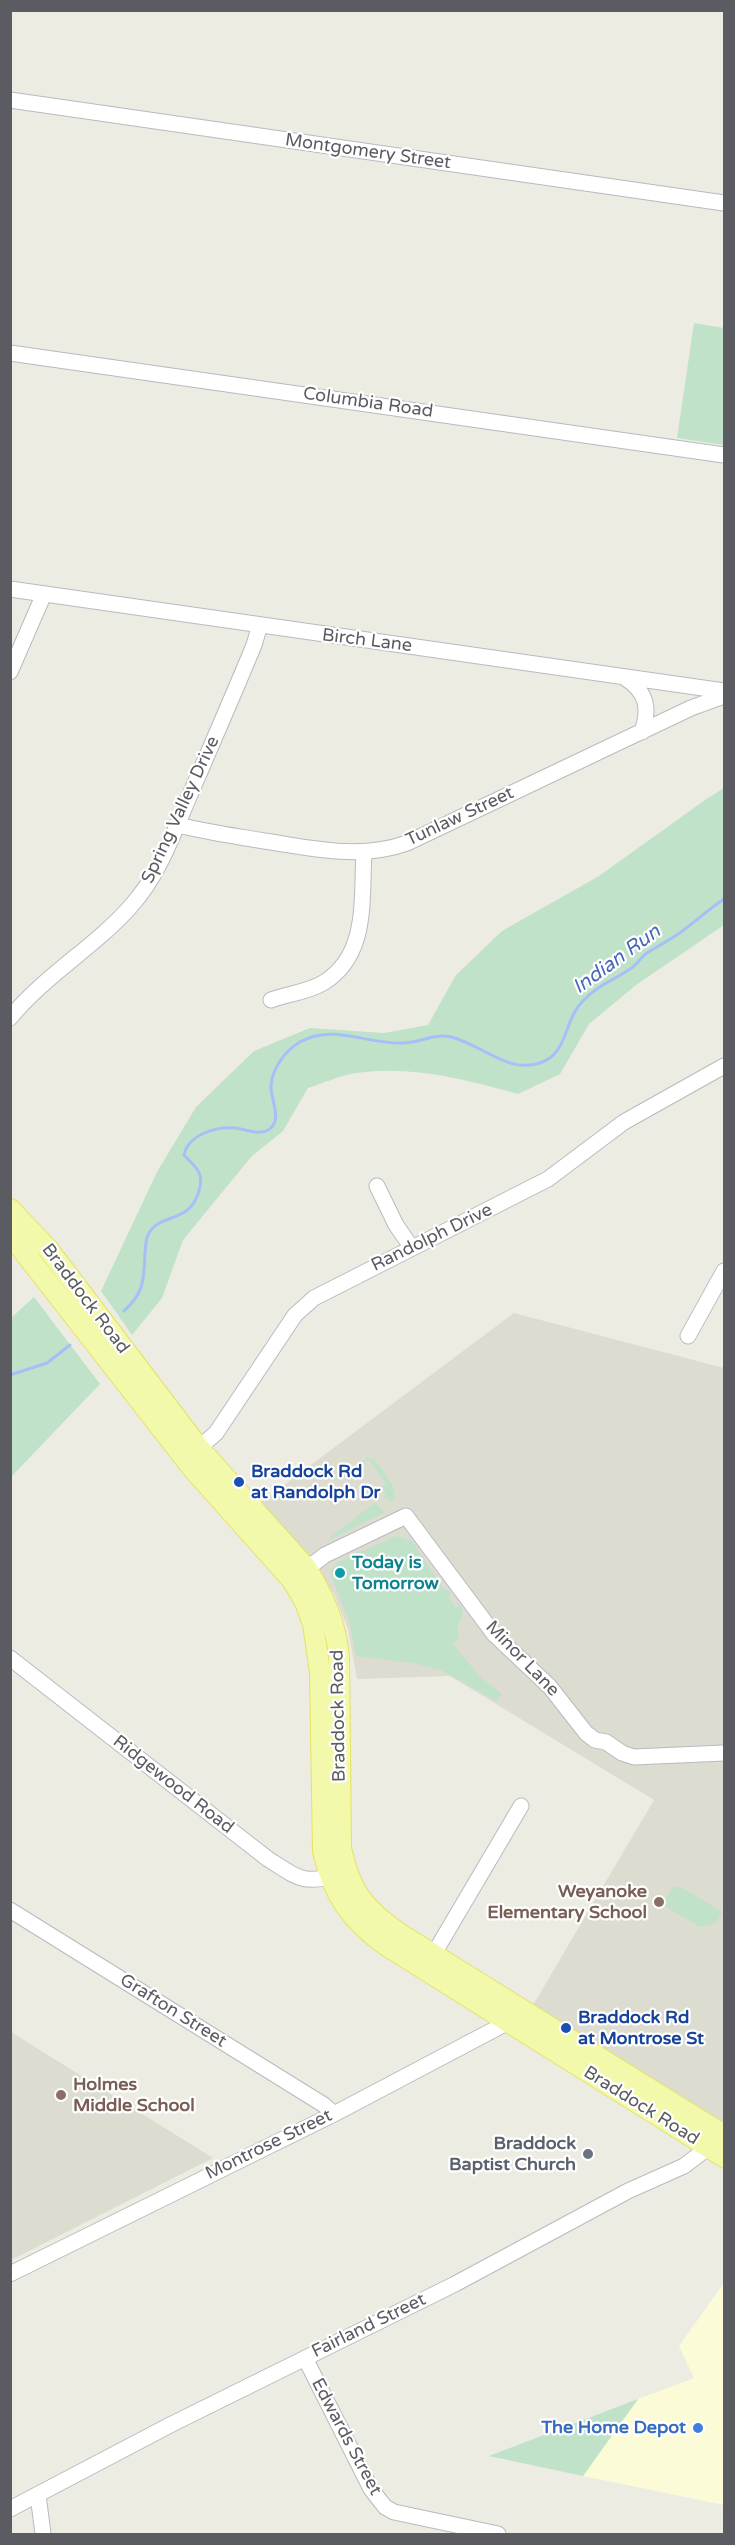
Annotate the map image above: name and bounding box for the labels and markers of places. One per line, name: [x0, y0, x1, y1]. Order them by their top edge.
place label: Braddock Rd at Randolph Dr: [251, 1461, 380, 1504]
marker: Braddock Rd at Randolph Dr: [232, 1475, 246, 1489]
place label: Today is Tomorrow: [352, 1552, 439, 1594]
marker: Today is Tomorrow: [333, 1566, 347, 1580]
place label: Weyanoke Elementary School: [487, 1881, 647, 1924]
marker: Weyanoke Elementary School: [652, 1895, 666, 1909]
place label: Braddock Rd at Montrose St: [578, 2007, 704, 2050]
marker: Braddock Rd at Montrose St: [559, 2021, 573, 2035]
place label: Holmes Middle School: [73, 2074, 195, 2116]
marker: Holmes Middle School: [54, 2088, 68, 2102]
place label: Braddock Baptist Church: [449, 2133, 576, 2176]
marker: Braddock Baptist Church: [581, 2147, 595, 2161]
place label: The Home Depot: [541, 2417, 686, 2439]
marker: The Home Depot: [691, 2421, 705, 2435]

